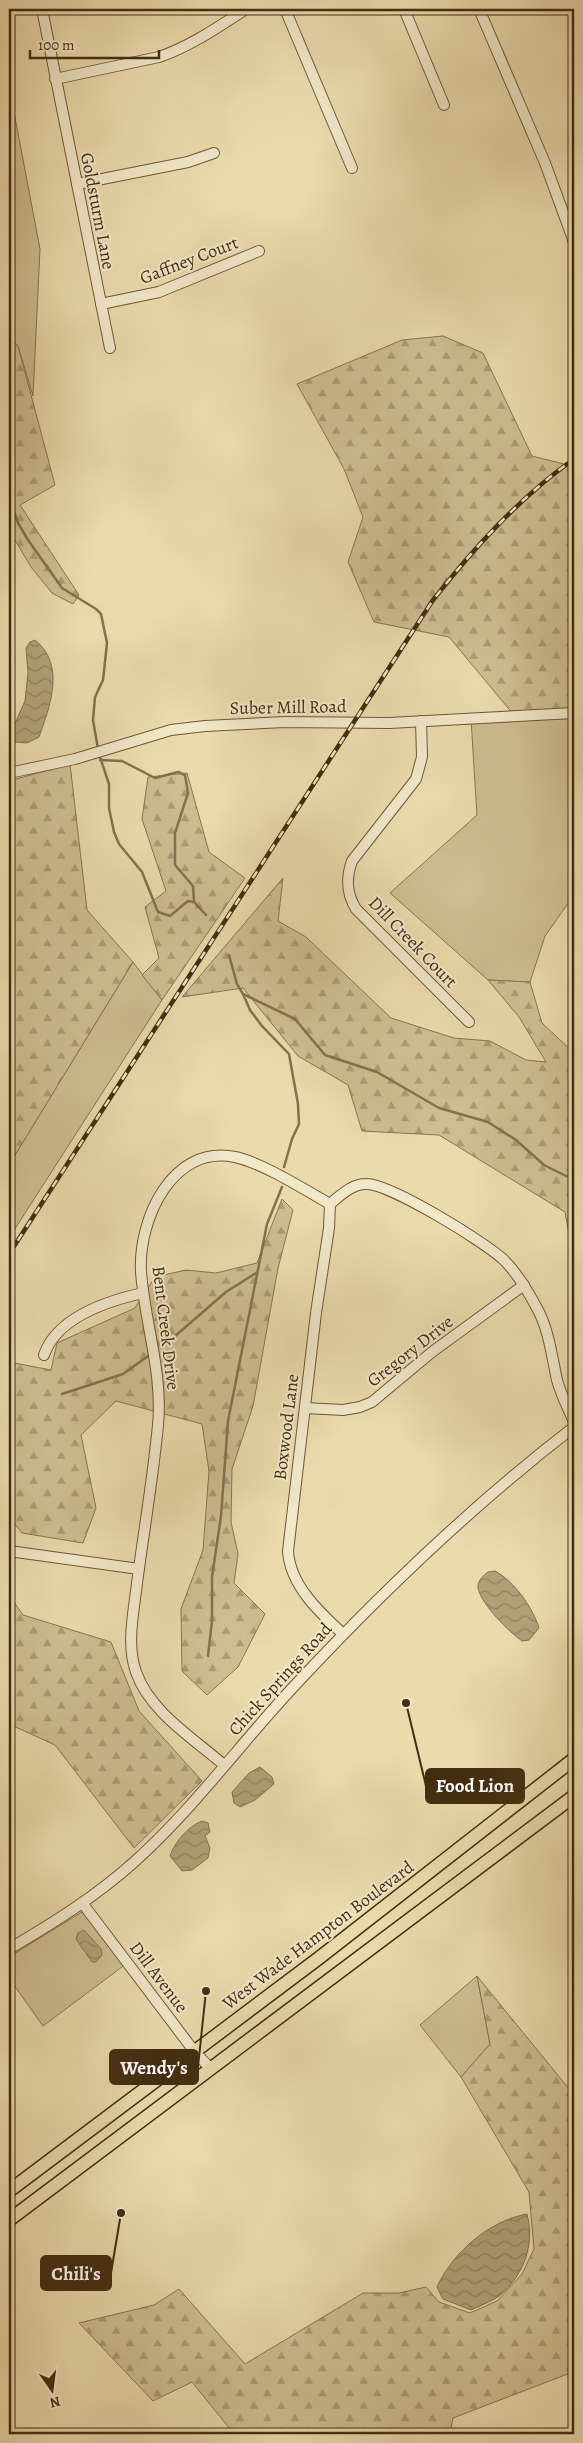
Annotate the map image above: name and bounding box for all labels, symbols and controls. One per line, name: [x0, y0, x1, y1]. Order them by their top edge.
scale bar: [30, 28, 159, 60]
text: 100 m: [38, 35, 75, 55]
street label: Goldsturm Lane: [75, 151, 121, 271]
street label: Gaffney Court: [136, 230, 242, 290]
street label: Suber Mill Road: [229, 694, 347, 720]
street label: Dill Creek Court: [363, 891, 463, 993]
street label: Bent Creek Drive: [146, 1265, 186, 1391]
street label: Gregory Drive: [362, 1310, 458, 1392]
street label: Boxwood Lane: [268, 1373, 304, 1481]
street label: Chick Springs Road: [223, 1617, 337, 1741]
callout: Food Lion: [426, 1769, 524, 1803]
text: Food Lion: [436, 1773, 515, 1799]
street label: West Wade Hampton Boulevard: [217, 1855, 419, 2016]
street label: Dill Avenue: [124, 1936, 194, 2018]
callout: Wendy's: [110, 2050, 198, 2084]
text: Wendy's: [119, 2055, 188, 2081]
callout: Chili's: [41, 2256, 111, 2290]
text: Chili's: [51, 2261, 101, 2287]
north arrow: [28, 2366, 78, 2416]
text: N: [48, 2392, 62, 2413]

